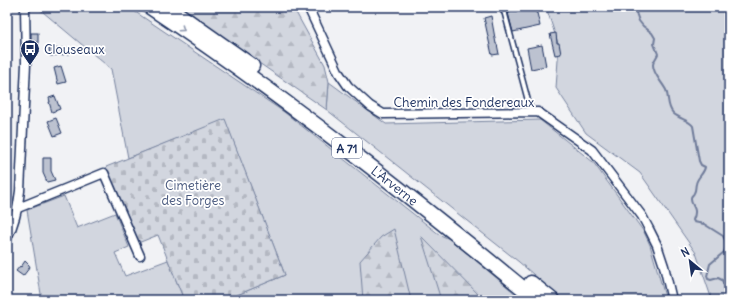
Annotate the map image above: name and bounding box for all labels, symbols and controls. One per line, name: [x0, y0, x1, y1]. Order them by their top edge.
one-way arrow: [178, 24, 185, 32]
bus stop icon: Clouseaux: [19, 38, 41, 66]
place label: Clouseaux: [44, 41, 105, 58]
street label: Chemin des Fondereaux: [393, 94, 535, 111]
road number: A 71: [332, 138, 362, 158]
street label: L'Arverne: [368, 162, 422, 209]
park label: Cimetière des Forges: [161, 177, 225, 209]
north arrow: [670, 241, 710, 281]
text: N: [678, 244, 692, 260]

